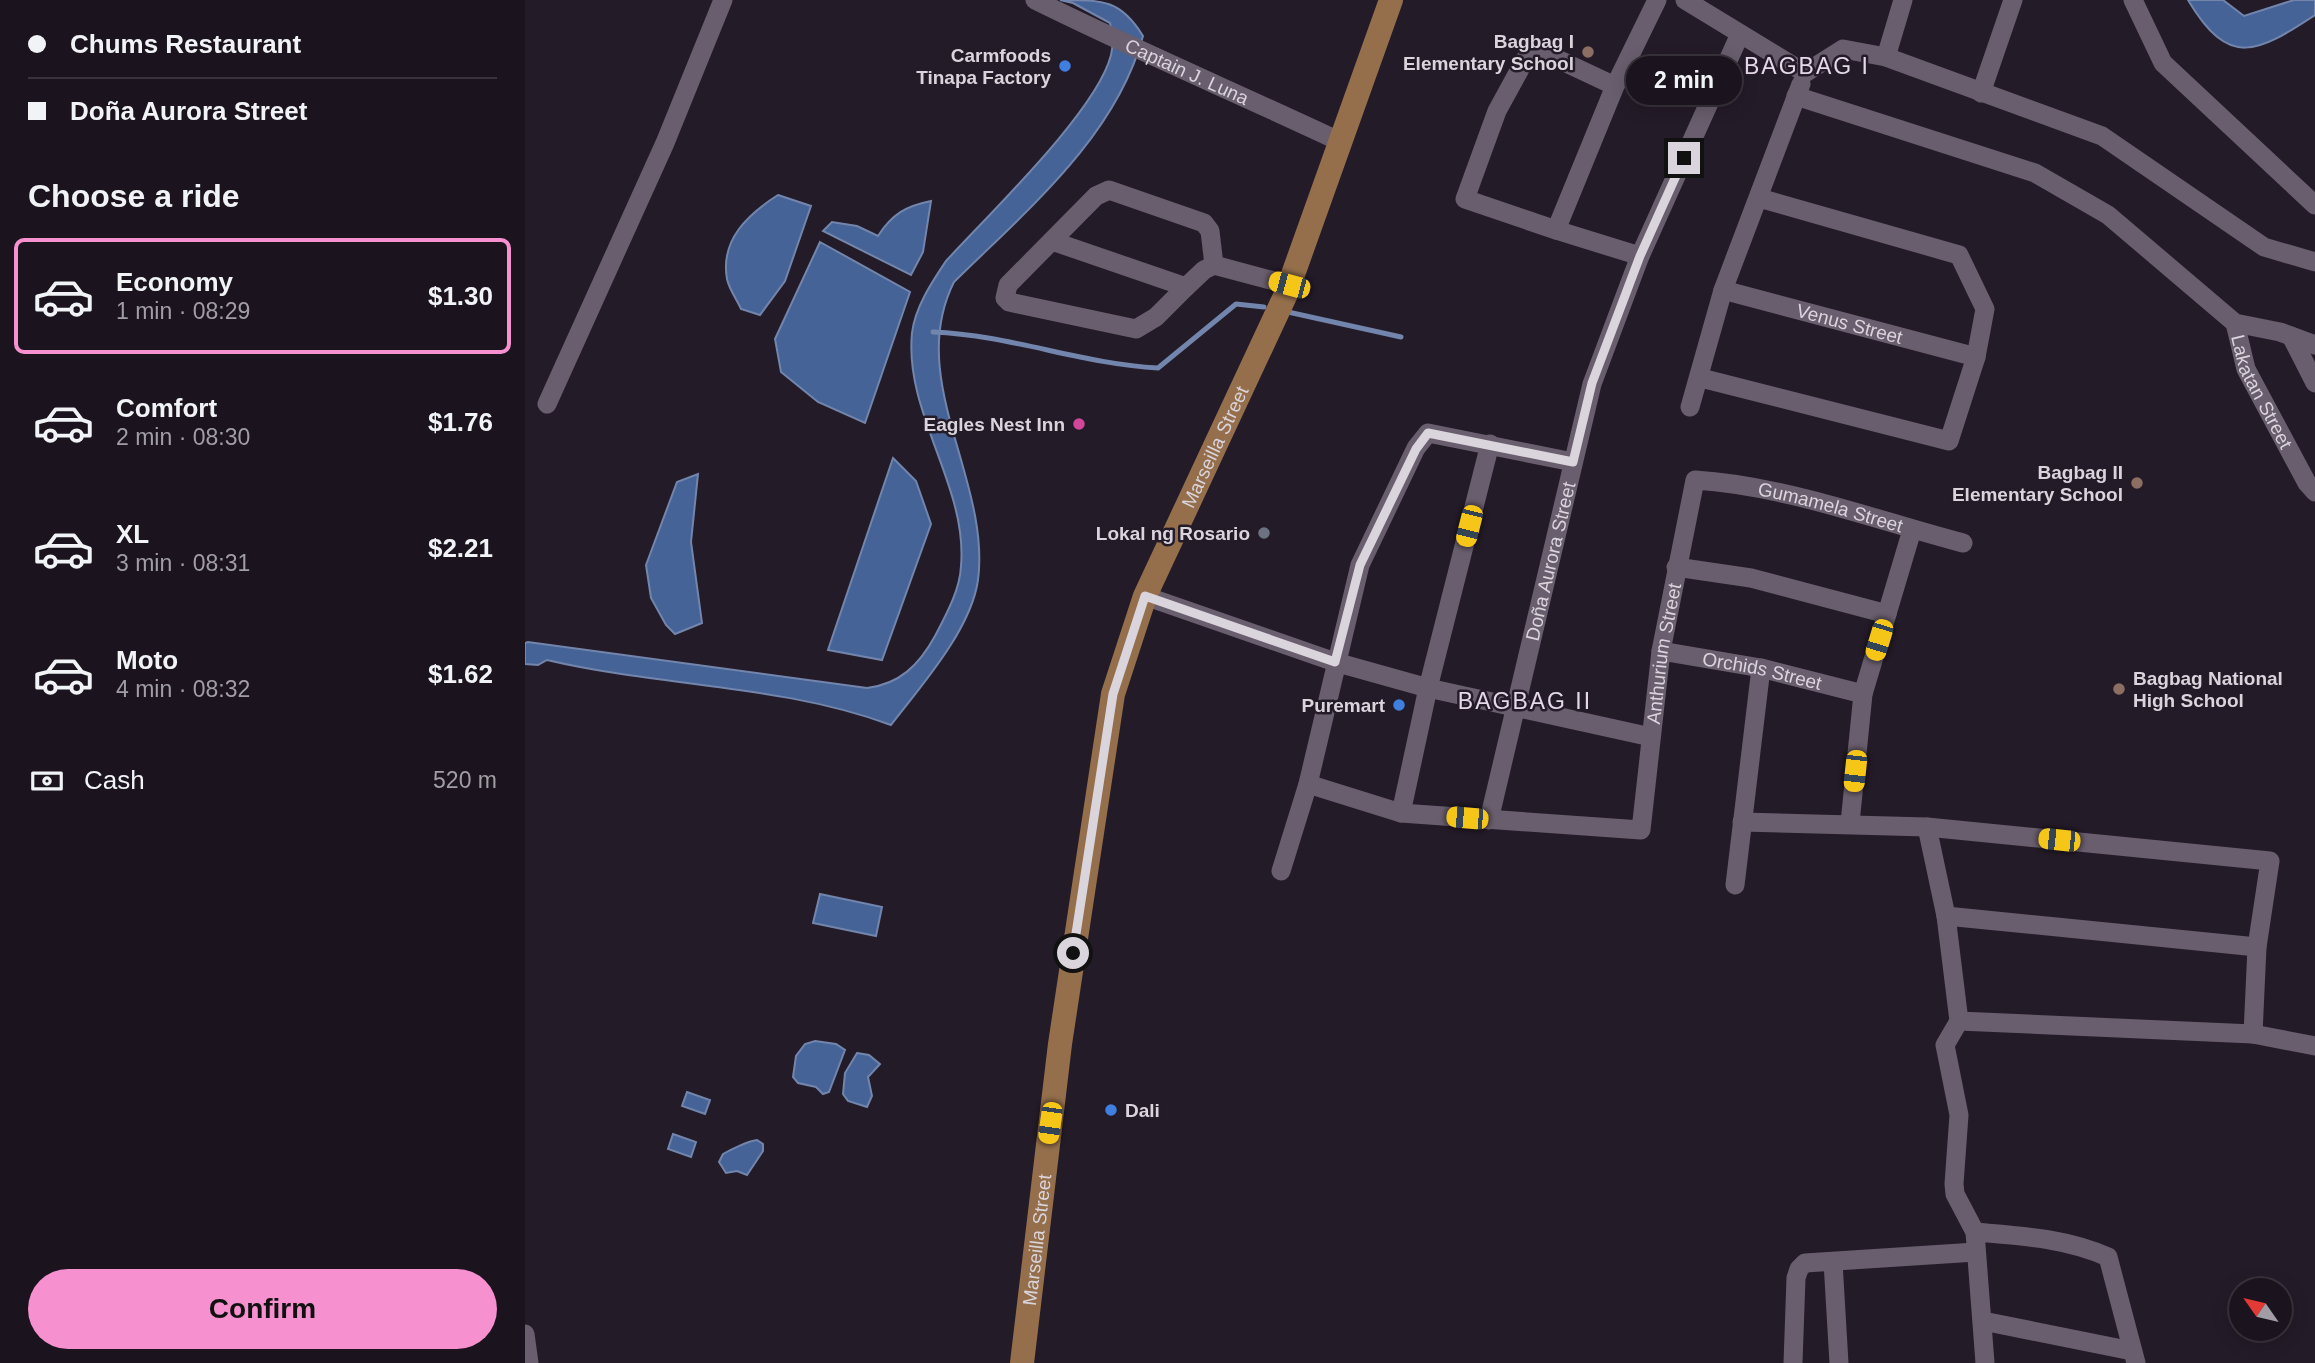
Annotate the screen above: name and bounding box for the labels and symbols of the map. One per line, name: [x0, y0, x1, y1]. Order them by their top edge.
place label: Bagbag I Elementary School: [1403, 31, 1574, 74]
street label: Captain J. Luna: [1122, 34, 1252, 109]
marker: Bagbag I Elementary School: [1580, 44, 1596, 60]
place label: Carmfoods Tinapa Factory: [916, 45, 1051, 88]
district label: BAGBAG I: [1744, 53, 1870, 79]
callout: 2 min: [1626, 57, 1742, 106]
marker: Carmfoods Tinapa Factory: [1057, 58, 1073, 74]
route end: [1668, 142, 1700, 174]
car: [1266, 269, 1313, 301]
street label: Venus Street: [1794, 299, 1906, 348]
street label: Lakatan Street: [2228, 332, 2297, 453]
street label: Marseilla Street: [1177, 382, 1252, 511]
place label: Eagles Nest Inn: [924, 414, 1065, 435]
marker: Eagles Nest Inn: [1071, 416, 1087, 432]
place label: Bagbag II Elementary School: [1952, 462, 2123, 505]
marker: Bagbag II Elementary School: [2129, 475, 2145, 491]
street label: Gumamela Street: [1756, 478, 1906, 536]
street label: Doña Aurora Street: [1521, 479, 1579, 643]
car: [1454, 503, 1485, 549]
place label: Lokal ng Rosario: [1096, 523, 1250, 544]
marker: Lokal ng Rosario: [1256, 525, 1272, 541]
street label: Anthurium Street: [1642, 580, 1685, 725]
car: [1863, 617, 1896, 663]
street label: Orchids Street: [1701, 648, 1825, 694]
place label: Bagbag National High School: [2133, 668, 2283, 711]
marker: Bagbag National High School: [2111, 681, 2127, 697]
district label: BAGBAG II: [1458, 688, 1592, 714]
place label: Puremart: [1302, 695, 1386, 716]
marker: Puremart: [1391, 697, 1407, 713]
car: [1843, 749, 1868, 793]
car: [1446, 806, 1489, 830]
car: [2038, 827, 2081, 853]
route start: [1057, 937, 1089, 969]
place label: Dali: [1125, 1100, 1160, 1121]
car: [1037, 1101, 1064, 1145]
marker: Dali: [1103, 1102, 1119, 1118]
street label: Marseilla Street: [1018, 1172, 1055, 1307]
north arrow: [2229, 1278, 2293, 1340]

